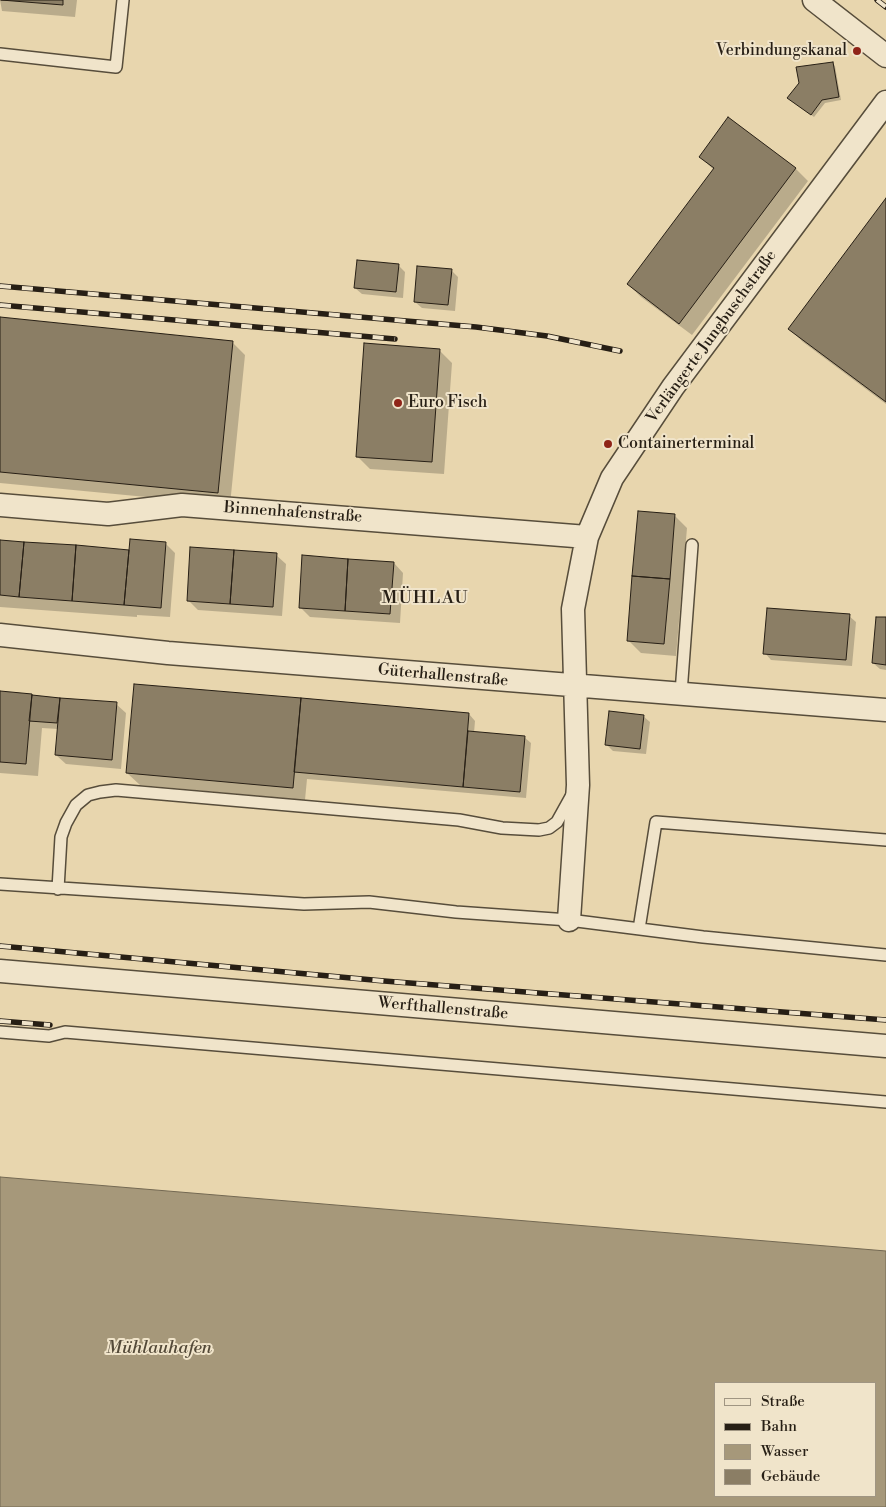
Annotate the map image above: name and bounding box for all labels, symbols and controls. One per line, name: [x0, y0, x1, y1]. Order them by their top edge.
place label: Verbindungskanal: [716, 41, 847, 61]
marker: Verbindungskanal: [851, 45, 863, 57]
street label: Verlängerte Jungbuschstraße: [643, 247, 781, 427]
place label: Euro Fisch: [408, 393, 487, 413]
marker: Euro Fisch: [392, 397, 404, 409]
place label: Containerterminal: [618, 434, 754, 454]
marker: Containerterminal: [602, 438, 614, 450]
street label: Binnenhafenstraße: [223, 499, 363, 527]
district label: MÜHLAU: [381, 588, 469, 610]
street label: Güterhallenstraße: [377, 661, 509, 691]
street label: Werfthallenstraße: [377, 994, 509, 1024]
water label: Mühlauhafen: [106, 1338, 212, 1360]
legend: [714, 1382, 876, 1497]
text: Straße: [761, 1392, 805, 1411]
text: Bahn: [761, 1417, 797, 1436]
text: Wasser: [761, 1442, 808, 1461]
text: Gebäude: [761, 1467, 820, 1486]

